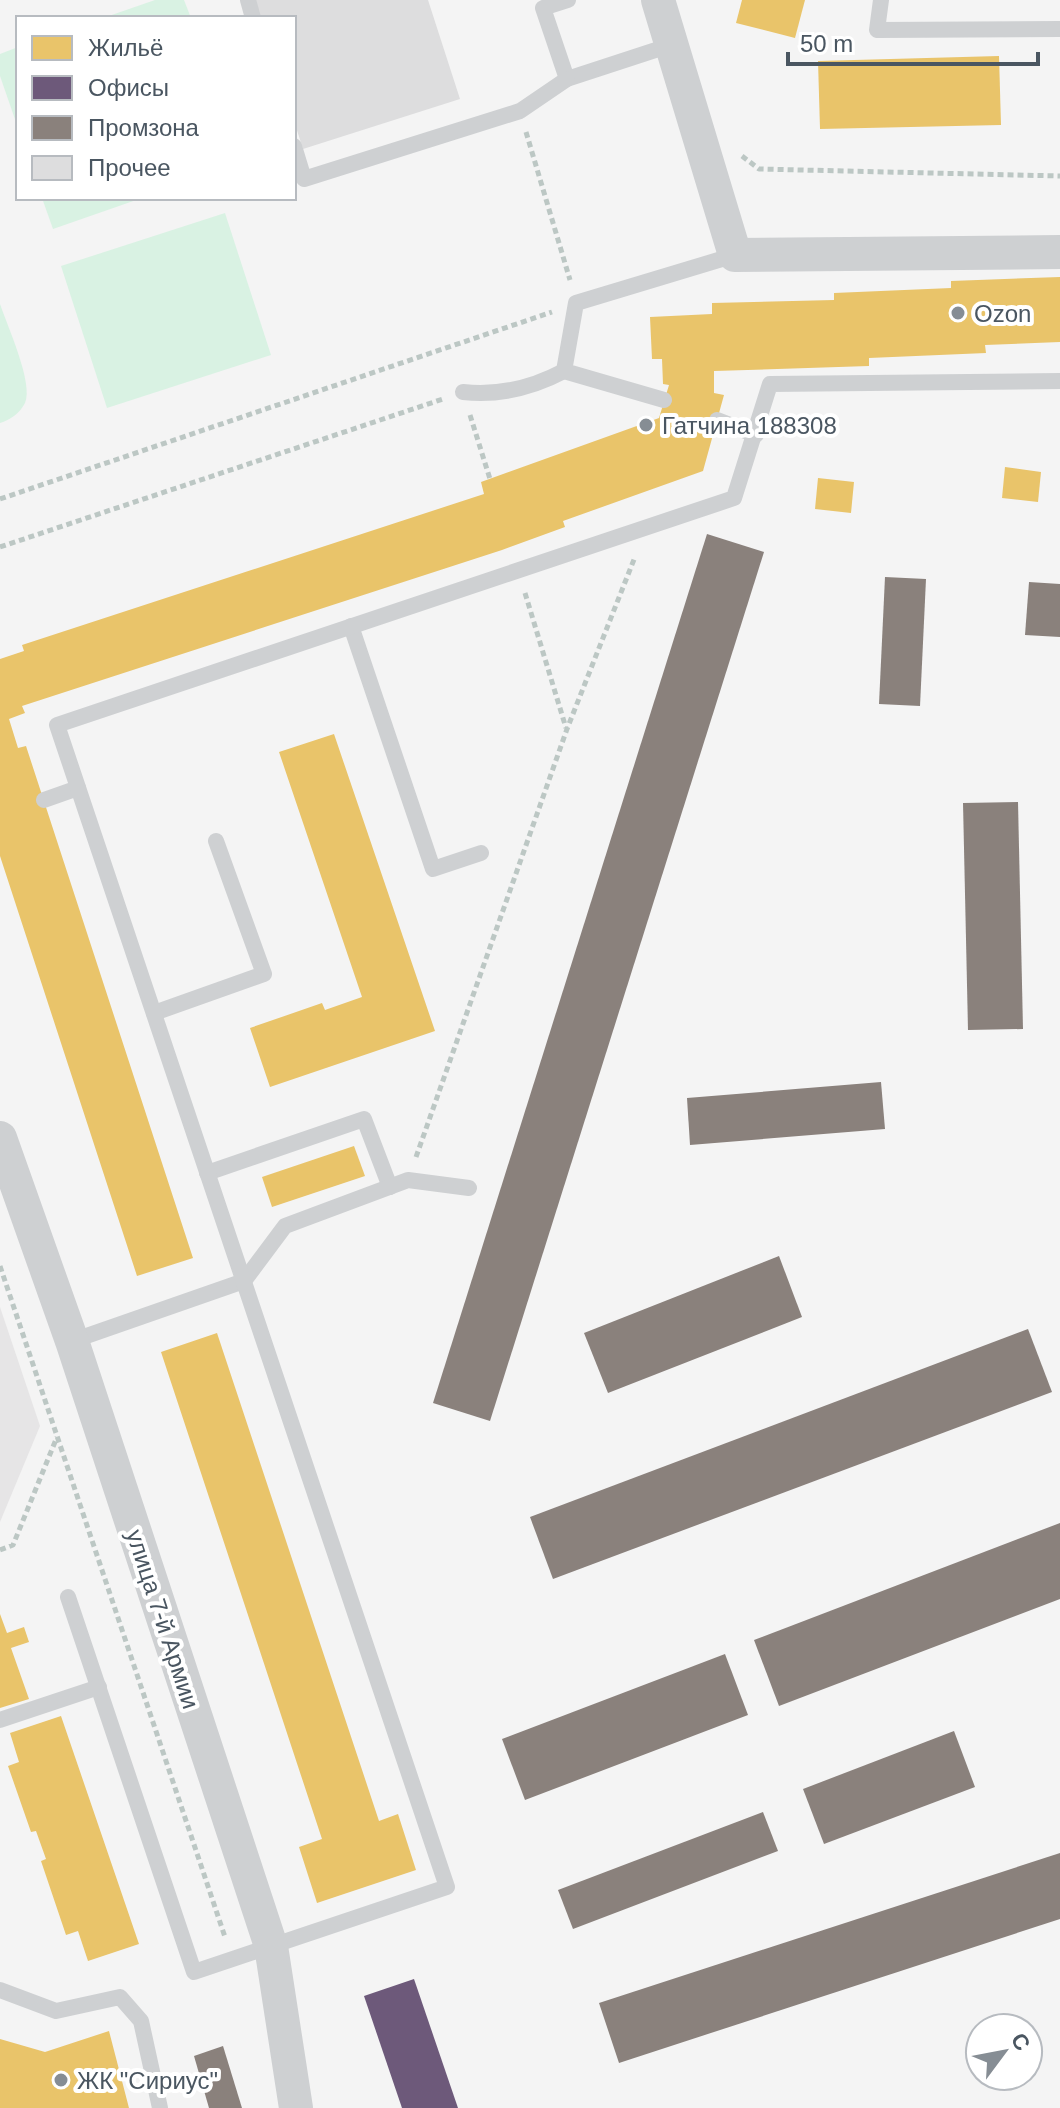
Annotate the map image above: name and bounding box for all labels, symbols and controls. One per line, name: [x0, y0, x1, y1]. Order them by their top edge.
legend: [16, 16, 296, 200]
scale bar: [788, 16, 1038, 66]
text: 50 m: [800, 30, 853, 57]
text: Жильё: [88, 34, 163, 61]
text: Офисы: [88, 74, 169, 101]
text: Промзона: [88, 114, 200, 141]
text: Прочее: [88, 154, 171, 181]
place label: Ozon: [974, 300, 1031, 327]
marker: Ozon: [949, 304, 967, 322]
place label: Гатчина 188308: [662, 412, 837, 439]
marker: Гатчина 188308: [637, 416, 655, 434]
street label: улица 7-й Армии: [121, 1526, 205, 1712]
north arrow: [964, 2012, 1044, 2092]
text: С: [1006, 2028, 1035, 2055]
place label: ЖК "Сириус": [77, 2067, 218, 2094]
marker: ЖК "Сириус": [52, 2071, 70, 2089]

